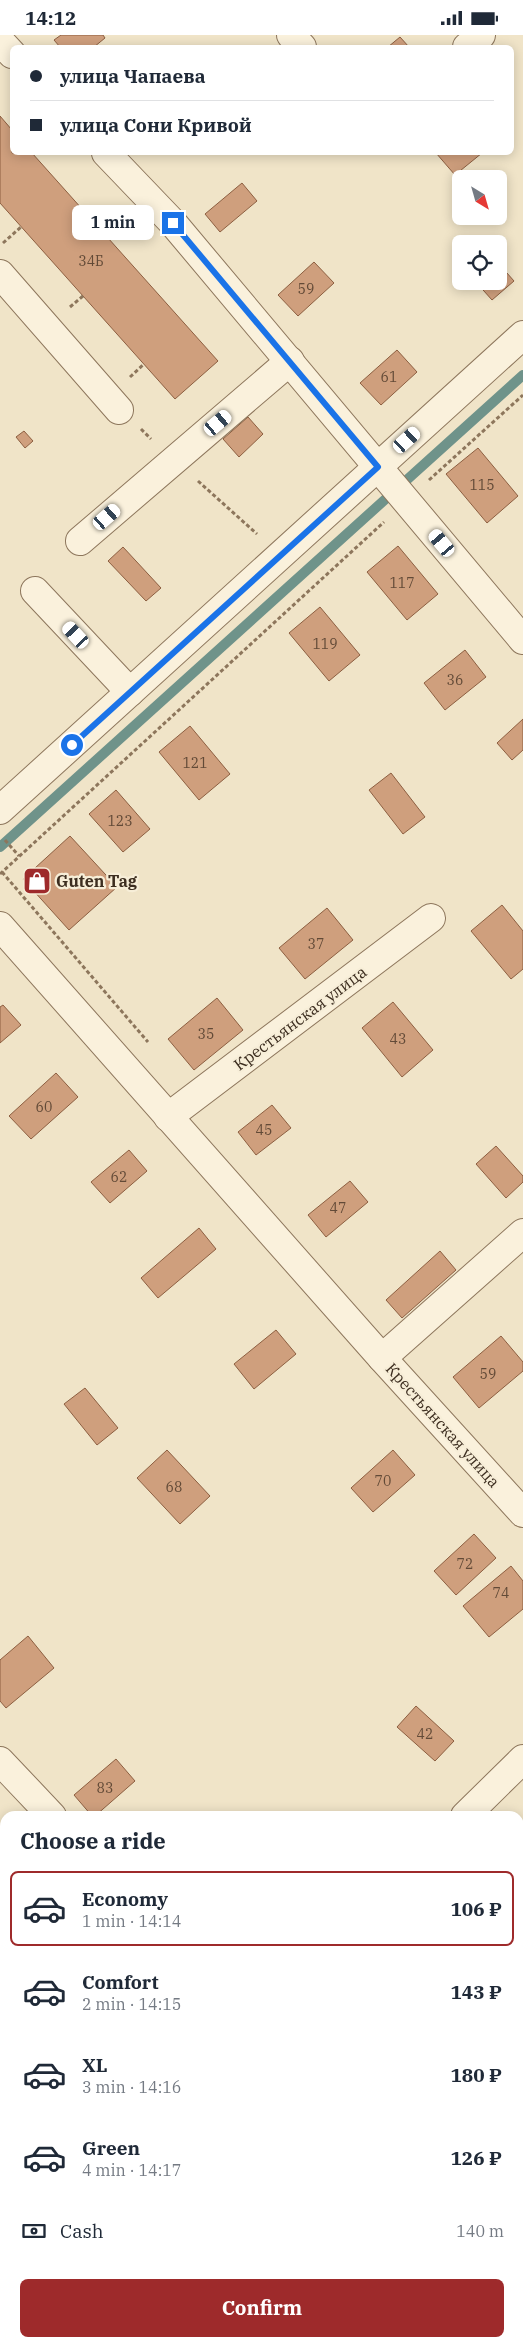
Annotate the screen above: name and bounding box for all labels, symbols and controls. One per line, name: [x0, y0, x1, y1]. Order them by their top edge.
text: 14:12: [25, 6, 76, 30]
text: улица Чапаева: [60, 64, 205, 88]
text: улица Сони Кривой: [60, 113, 252, 137]
north arrow: [452, 170, 508, 225]
map controls: [452, 170, 507, 290]
callout: 1 min: [73, 205, 156, 241]
text: 1 min: [91, 212, 135, 232]
route end: [162, 212, 184, 234]
button: locate: [452, 235, 507, 290]
house number: 34Б: [78, 252, 104, 270]
house number: 59: [298, 280, 314, 298]
house number: 61: [381, 368, 397, 386]
car: [201, 408, 234, 438]
car: [390, 424, 423, 456]
house number: 115: [469, 476, 495, 494]
car: [90, 501, 123, 533]
car: [426, 527, 457, 559]
house number: 117: [389, 574, 415, 592]
car: [60, 619, 91, 651]
house number: 119: [312, 635, 338, 653]
house number: 36: [447, 671, 463, 689]
route start: [61, 734, 83, 756]
house number: 121: [182, 754, 208, 772]
house number: 123: [107, 812, 133, 830]
shop icon: Guten Tag: [22, 866, 52, 896]
place label: Guten Tag: [56, 871, 138, 891]
house number: 37: [308, 935, 324, 953]
street label: Крестьянская улица: [230, 961, 371, 1074]
house number: 35: [198, 1025, 214, 1043]
house number: 43: [390, 1030, 406, 1048]
house number: 60: [36, 1098, 52, 1116]
house number: 45: [256, 1121, 272, 1139]
house number: 62: [111, 1168, 127, 1186]
house number: 47: [330, 1199, 346, 1217]
street label: Крестьянская улица: [382, 1358, 504, 1492]
house number: 59: [480, 1365, 496, 1383]
house number: 70: [375, 1472, 391, 1490]
house number: 68: [166, 1478, 182, 1496]
house number: 72: [457, 1555, 473, 1573]
house number: 74: [493, 1584, 509, 1602]
house number: 42: [417, 1725, 433, 1743]
house number: 83: [97, 1779, 113, 1797]
text: Choose a ride: [20, 1826, 166, 1855]
icon: car: [22, 1886, 67, 1931]
text: Economy: [82, 1887, 168, 1911]
text: 106 ₽: [450, 1897, 502, 1921]
text: 1 min · 14:14: [82, 1911, 181, 1931]
icon: car: [22, 1969, 67, 2014]
text: Comfort: [82, 1970, 159, 1994]
text: 143 ₽: [450, 1980, 502, 2004]
text: 2 min · 14:15: [82, 1994, 181, 2014]
icon: car: [22, 2052, 67, 2097]
text: XL: [82, 2053, 108, 2077]
text: 180 ₽: [450, 2063, 502, 2087]
text: 3 min · 14:16: [82, 2077, 181, 2097]
icon: car: [22, 2135, 67, 2180]
text: Green: [82, 2136, 140, 2160]
text: 126 ₽: [450, 2146, 502, 2170]
text: 4 min · 14:17: [82, 2160, 181, 2180]
icon: cash: [20, 2217, 48, 2245]
text: Cash: [60, 2219, 104, 2243]
text: 140 m: [456, 2221, 504, 2241]
button: Confirm: [20, 2279, 504, 2337]

